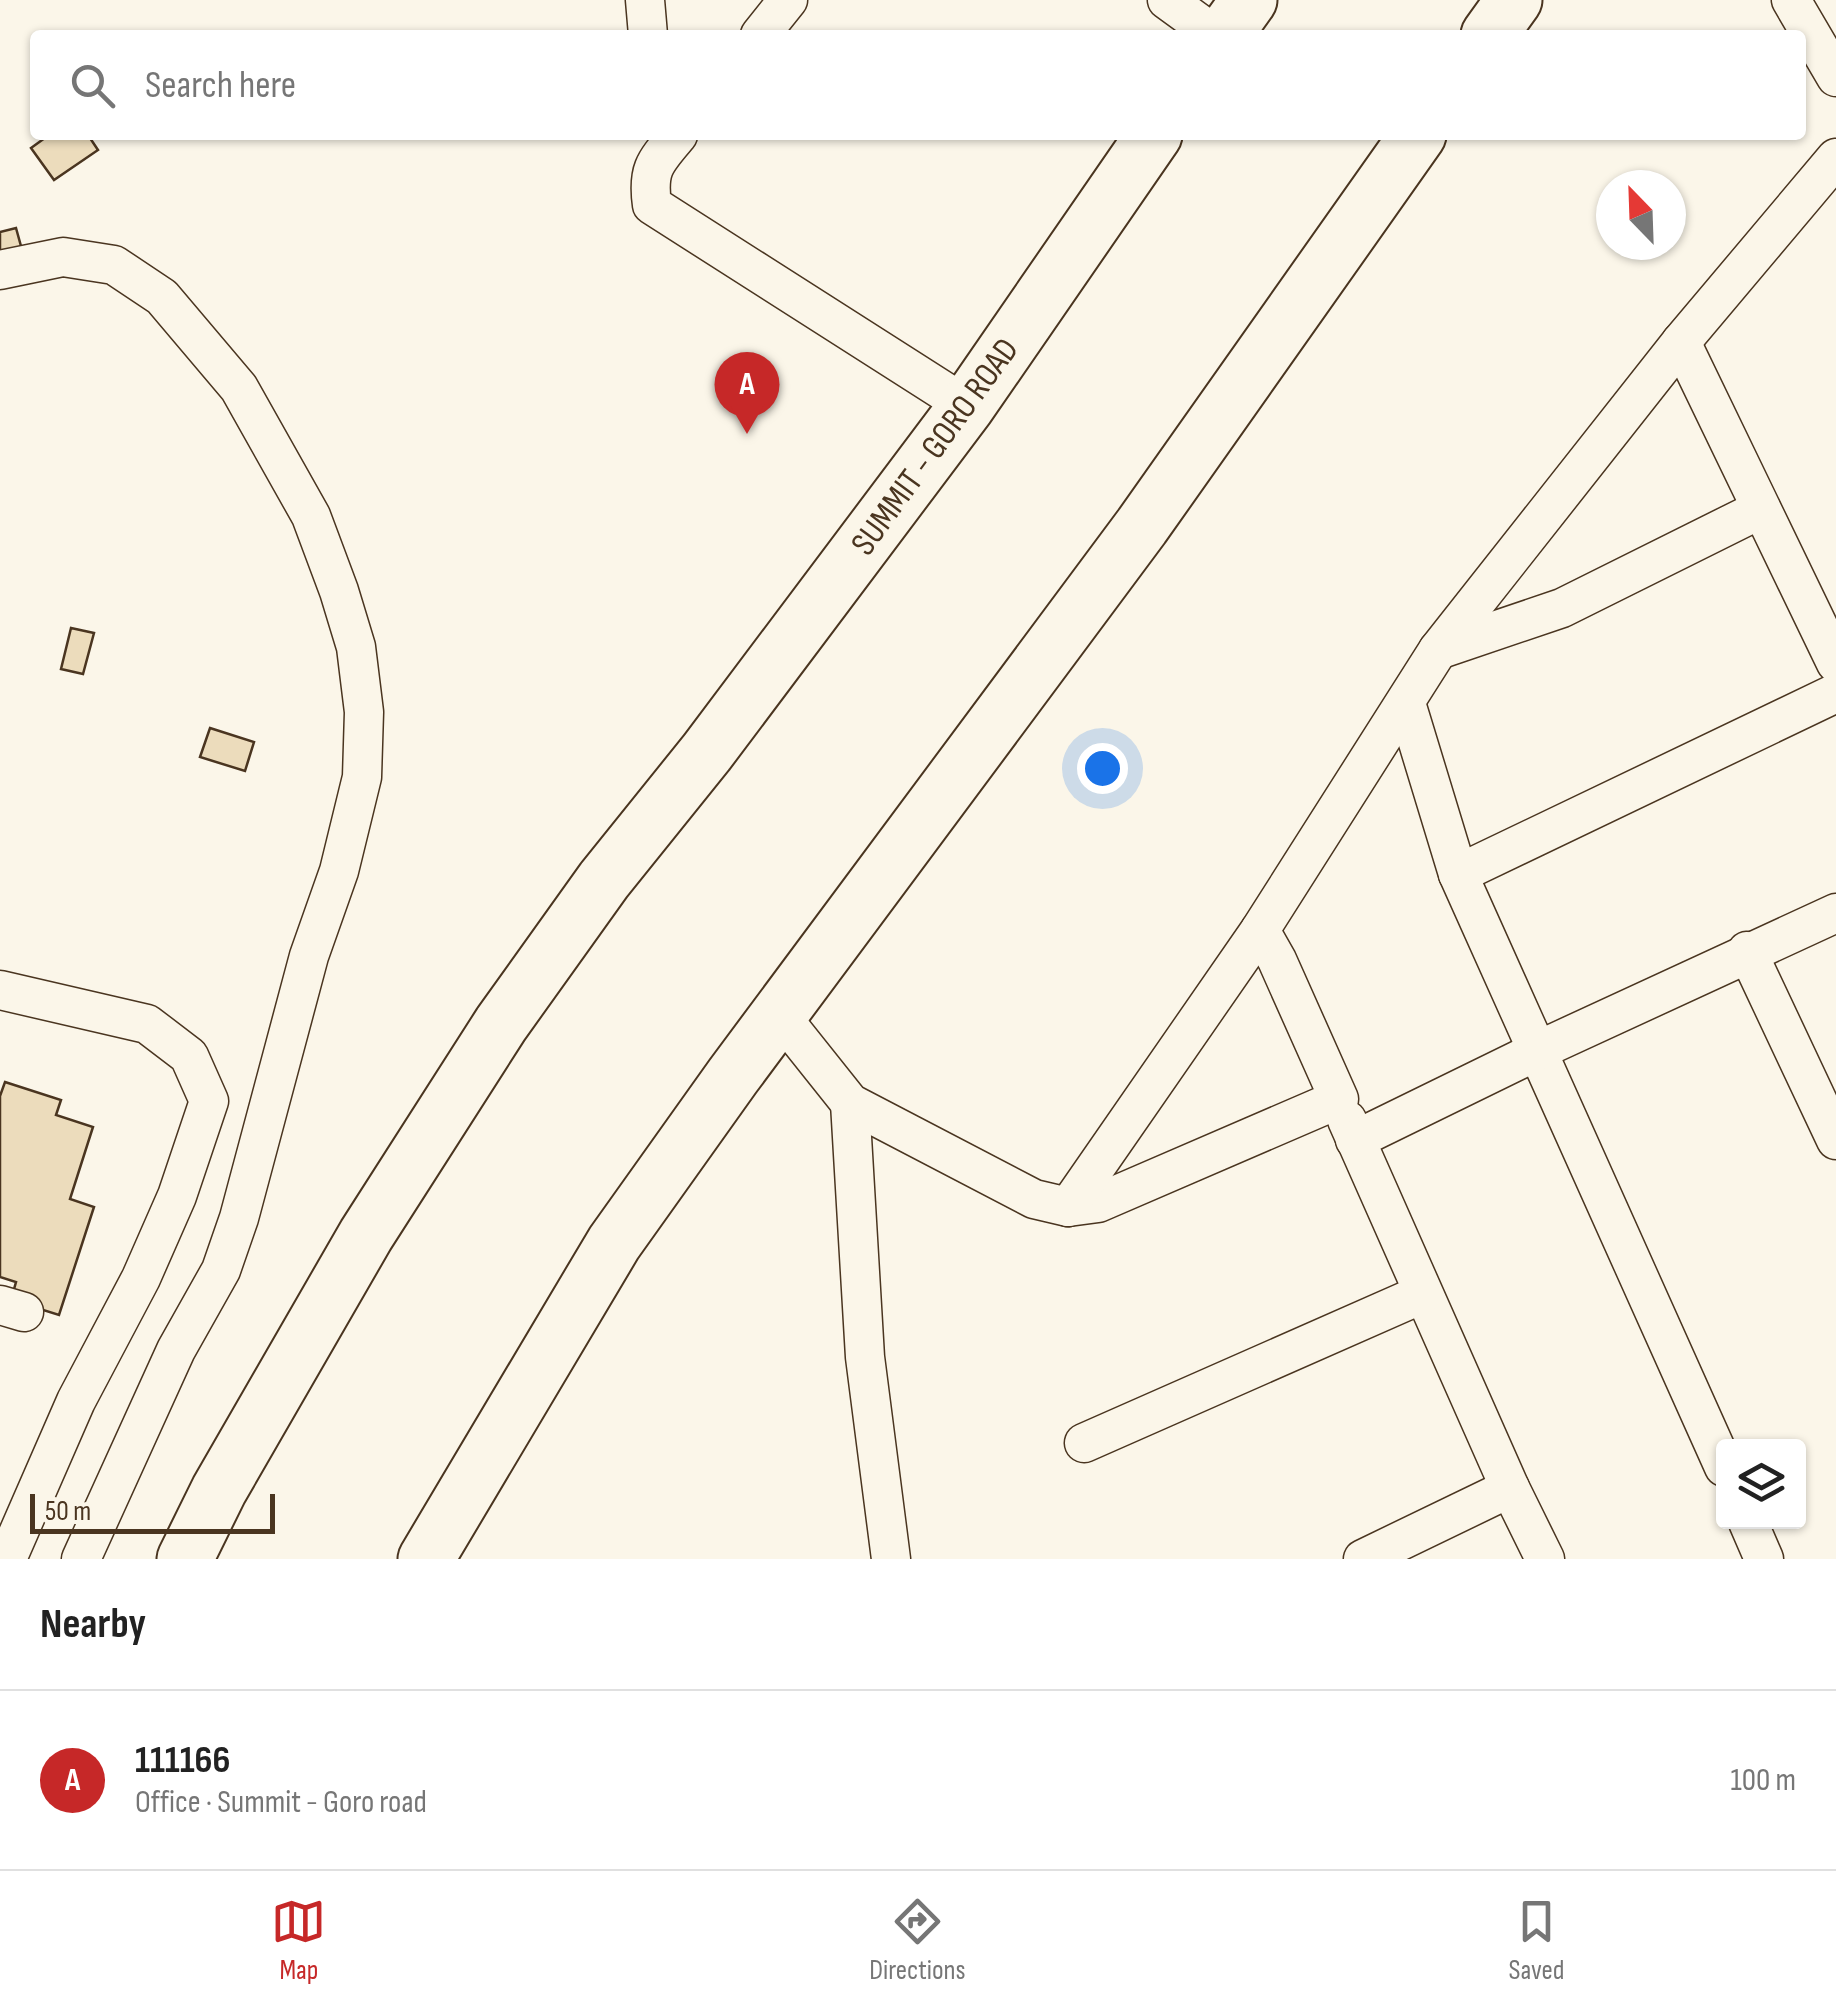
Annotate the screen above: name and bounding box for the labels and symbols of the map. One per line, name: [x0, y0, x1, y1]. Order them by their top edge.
north arrow: [1596, 170, 1686, 260]
street label: SUMMIT - GORO ROAD: [842, 330, 1028, 564]
pin: A: [714, 352, 780, 434]
your location: [1077, 743, 1128, 794]
scale bar: [30, 1489, 275, 1534]

